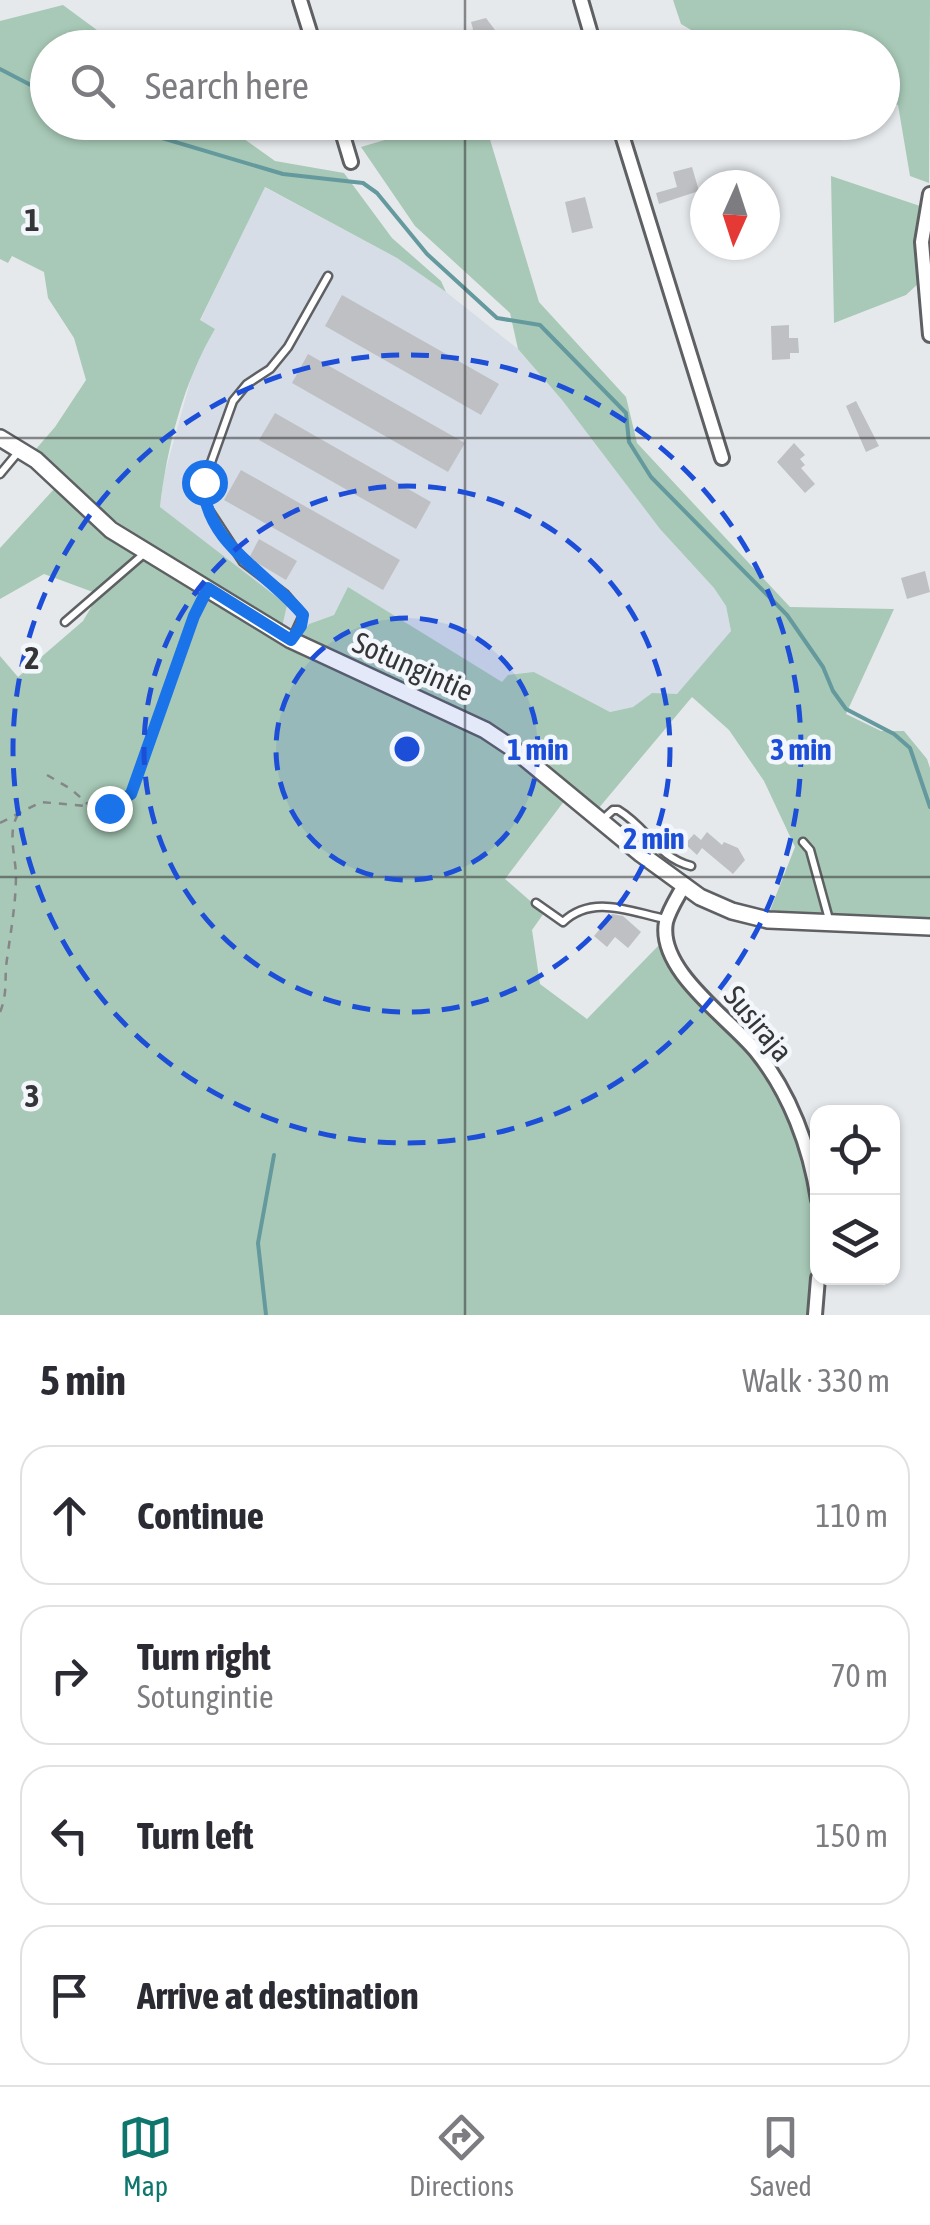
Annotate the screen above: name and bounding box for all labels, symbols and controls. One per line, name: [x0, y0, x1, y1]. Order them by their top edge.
search box: [30, 30, 900, 140]
icon: search: [65, 58, 120, 113]
text: Search here: [145, 64, 309, 107]
north arrow: [690, 170, 780, 260]
text: 1: [24, 201, 40, 238]
route start: [182, 460, 228, 506]
street label: Sotungintie: [348, 625, 479, 708]
text: 2: [24, 639, 40, 676]
centre of rings: [389, 731, 425, 767]
text: 1 min: [507, 732, 569, 766]
text: 3 min: [770, 732, 832, 766]
route end: [87, 786, 133, 832]
text: 2 min: [623, 821, 685, 855]
street label: Susiraja: [718, 979, 800, 1068]
text: 3: [24, 1077, 40, 1114]
map controls: [810, 1105, 900, 1285]
button: locate: [810, 1105, 900, 1195]
button: layers: [810, 1195, 900, 1285]
text: 5 min: [40, 1356, 126, 1404]
text: Walk · 330 m: [742, 1362, 890, 1399]
icon: ahead: [42, 1488, 97, 1543]
text: Continue: [137, 1494, 264, 1537]
text: 110 m: [815, 1497, 888, 1534]
text: Turn right: [137, 1635, 271, 1678]
icon: right: [42, 1648, 97, 1703]
text: 70 m: [830, 1657, 888, 1694]
text: Sotungintie: [137, 1678, 273, 1715]
icon: left: [42, 1808, 97, 1863]
text: Turn left: [137, 1814, 253, 1857]
text: 150 m: [815, 1817, 888, 1854]
icon: arrive: [42, 1968, 97, 2023]
text: Arrive at destination: [137, 1974, 419, 2017]
tab: Map: [118, 2110, 173, 2202]
tab: Directions: [409, 2110, 514, 2202]
tab: Saved: [750, 2110, 812, 2202]

